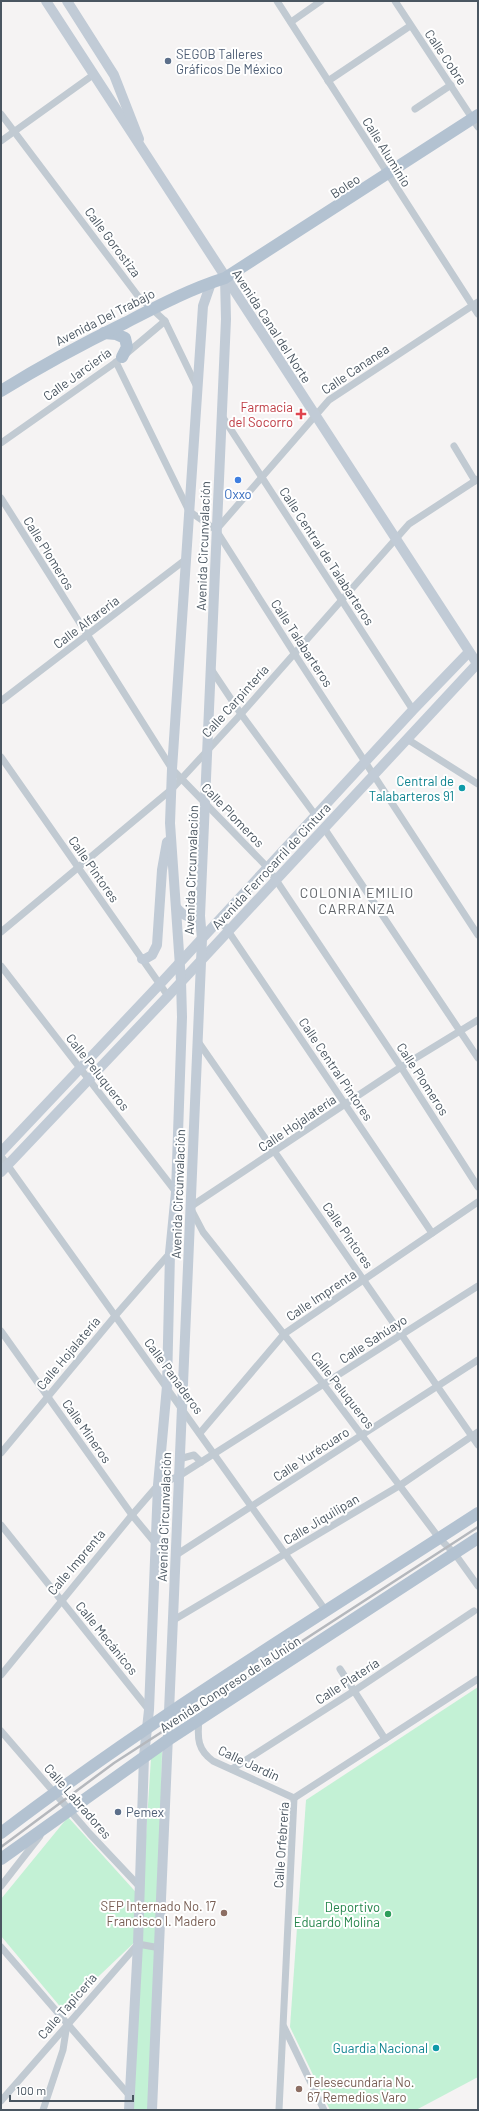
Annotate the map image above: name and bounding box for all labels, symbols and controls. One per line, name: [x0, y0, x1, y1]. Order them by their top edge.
street label: Calle Cobre: [422, 26, 470, 88]
place label: SEGOB Talleres Gráficos De México: [176, 46, 283, 77]
marker: SEGOB Talleres Gráficos De México: [163, 56, 173, 66]
street label: Calle Aluminio: [359, 114, 415, 190]
street label: Boleo: [327, 171, 363, 201]
street label: Calle Gorostiza: [81, 204, 145, 280]
street label: Avenida Canal del Norte: [229, 266, 315, 386]
street label: Avenida Del Trabajo: [52, 285, 158, 349]
street label: Calle Cananea: [318, 340, 392, 398]
street label: Calle Jarciería: [40, 344, 114, 404]
place label: Farmacia del Socorro: [228, 399, 293, 430]
marker: Farmacia del Socorro: [296, 409, 306, 419]
marker: Oxxo: [233, 475, 243, 485]
street label: Avenida Circunvalación: [193, 481, 213, 611]
street label: Calle Central de Talabarteros: [276, 484, 378, 628]
place label: Oxxo: [224, 486, 252, 502]
street label: Calle Plomeros: [20, 513, 78, 593]
street label: Calle Alfareria: [50, 592, 122, 652]
street label: Calle Talabarteros: [268, 596, 336, 690]
street label: Calle Carpintería: [198, 661, 272, 741]
place label: Central de Talabarteros 91: [369, 773, 454, 804]
street label: Calle Plomeros: [198, 779, 268, 851]
marker: Central de Talabarteros 91: [457, 783, 467, 793]
street label: Avenida Ferrocarril de Cintura: [208, 799, 334, 933]
street label: Avenida Circunvalación: [181, 805, 201, 935]
street label: Calle Pintores: [65, 833, 123, 905]
district label: COLONIA EMILIO CARRANZA: [300, 884, 414, 917]
street label: Calle Central Pintores: [296, 1014, 376, 1124]
street label: Calle Peluqueros: [63, 1030, 133, 1114]
street label: Calle Plomeros: [394, 1040, 452, 1118]
street label: Calle Hojalatería: [255, 1091, 339, 1155]
street label: Avenida Circunvalación: [168, 1129, 188, 1259]
street label: Calle Pintores: [319, 1199, 377, 1271]
street label: Calle Imprenta: [283, 1266, 359, 1324]
street label: Calle Sahúayo: [336, 1311, 410, 1367]
street label: Calle Hojalatería: [33, 1313, 103, 1393]
street label: Calle Panaderos: [141, 1335, 207, 1417]
street label: Calle Peluqueros: [308, 1348, 378, 1432]
street label: Calle Mineros: [59, 1396, 115, 1466]
street label: Calle Yurécuaro: [270, 1423, 352, 1485]
street label: Avenida Circunvalación: [154, 1452, 174, 1582]
street label: Calle Jiquilipan: [280, 1490, 362, 1548]
street label: Calle Imprenta: [44, 1526, 108, 1598]
street label: Calle Mecánicos: [72, 1598, 142, 1678]
street label: Avenida Congreso de la Unión: [156, 1632, 304, 1736]
street label: Calle Platería: [312, 1654, 382, 1708]
street label: Calle Jardin: [216, 1742, 282, 1784]
street label: Calle Labradores: [41, 1760, 115, 1842]
street label: Calle Orfebrería: [270, 1801, 292, 1889]
place label: Pemex: [126, 1804, 164, 1820]
marker: Pemex: [113, 1807, 123, 1817]
place label: SEP Internado No. 17 Francisco I. Madero: [101, 1898, 216, 1929]
place label: Deportivo Eduardo Molina: [294, 1899, 380, 1930]
marker: SEP Internado No. 17 Francisco I. Madero: [219, 1908, 229, 1918]
marker: Deportivo Eduardo Molina: [383, 1909, 393, 1919]
street label: Calle Tapicería: [34, 1970, 100, 2042]
place label: Guardia Nacional: [333, 2040, 428, 2056]
marker: Guardia Nacional: [431, 2043, 441, 2053]
place label: Telesecundaria No. 67 Remedios Varo: [307, 2074, 414, 2105]
scale bar: [10, 2077, 133, 2103]
text: 100 m: [16, 2083, 46, 2097]
marker: Telesecundaria No. 67 Remedios Varo: [294, 2084, 304, 2094]

